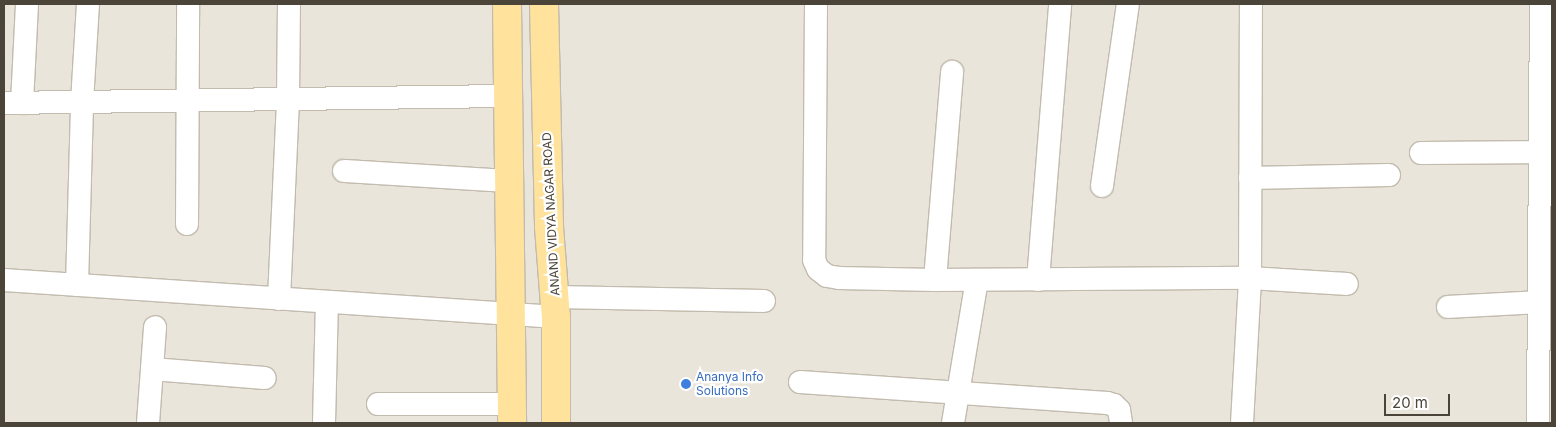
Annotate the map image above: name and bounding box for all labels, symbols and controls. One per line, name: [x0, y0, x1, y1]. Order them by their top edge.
street label: ANAND VIDYA NAGAR ROAD: [540, 132, 562, 296]
place label: Ananya Info Solutions: [696, 370, 763, 398]
marker: Ananya Info Solutions: [680, 378, 692, 390]
scale bar: [1386, 384, 1452, 416]
text: 20 m: [1392, 393, 1428, 412]

